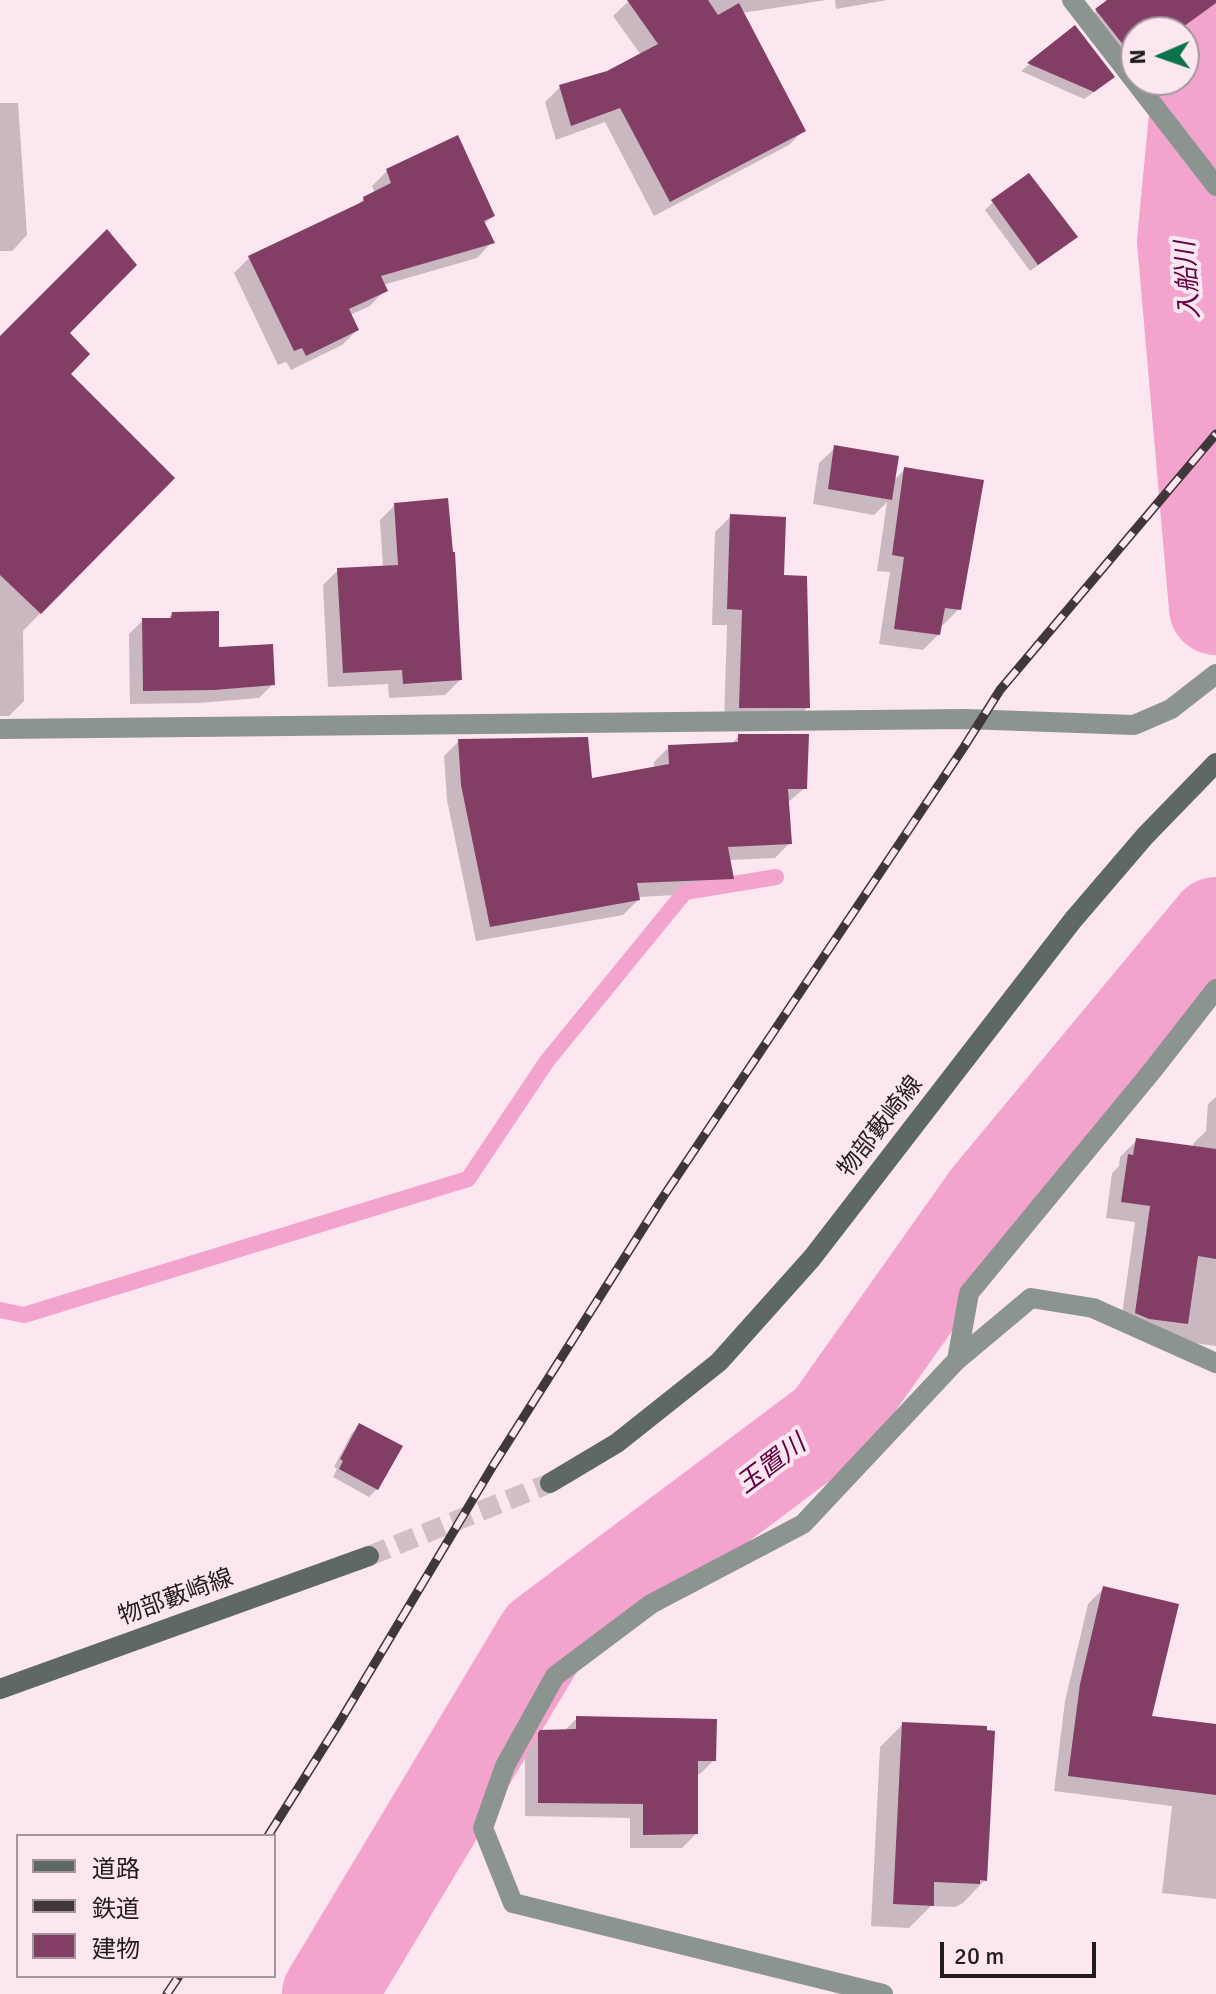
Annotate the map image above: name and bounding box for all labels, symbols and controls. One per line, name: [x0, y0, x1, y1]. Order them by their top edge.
north arrow: [1120, 16, 1200, 96]
text: N: [1124, 49, 1151, 65]
water label: 入船川: [1171, 240, 1207, 320]
street label: 物部藪崎線: [833, 1071, 929, 1183]
water label: 玉置川: [731, 1429, 813, 1501]
street label: 物部藪崎線: [115, 1564, 237, 1632]
legend: [16, 1834, 276, 1978]
text: 道路: [92, 1854, 140, 1884]
text: 鉄道: [92, 1894, 140, 1924]
scale bar: [944, 1926, 1100, 1976]
text: 建物: [92, 1934, 140, 1964]
text: 20 m: [954, 1941, 1004, 1971]

